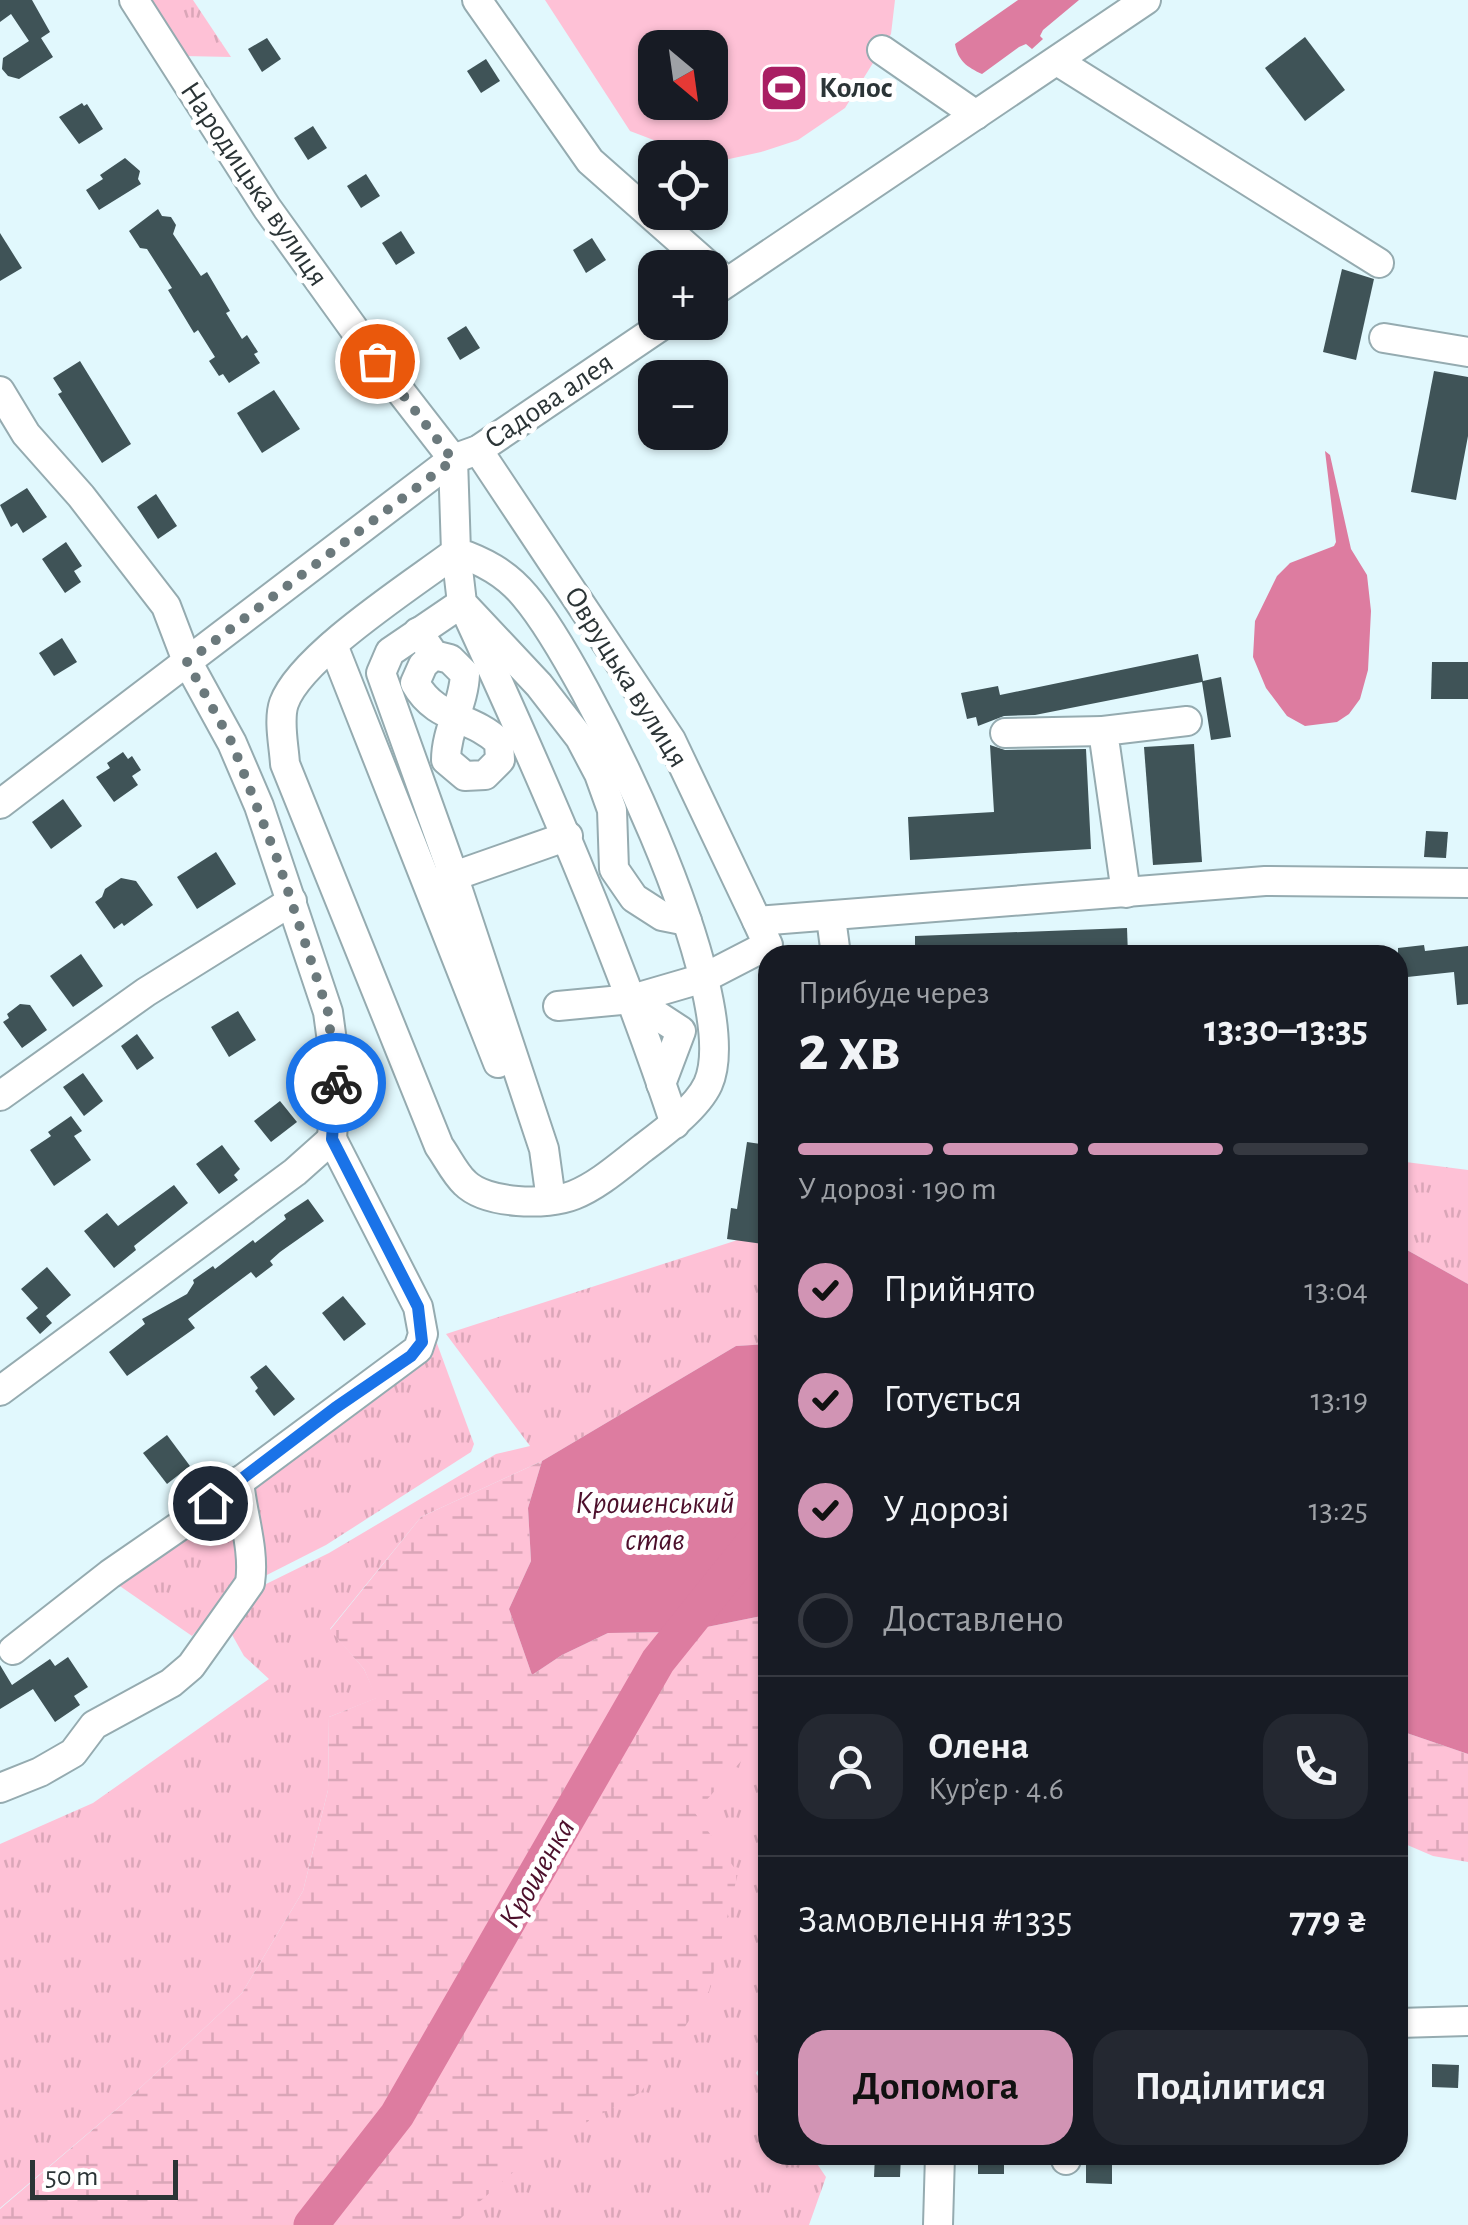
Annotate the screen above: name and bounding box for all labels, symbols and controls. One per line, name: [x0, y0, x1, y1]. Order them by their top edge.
north arrow: [638, 30, 728, 120]
map controls: [638, 30, 728, 450]
sports icon: Колос: [758, 62, 810, 114]
place label: Колос: [819, 73, 893, 103]
street label: Народицька вулиця: [175, 76, 333, 292]
button: locate: [638, 140, 728, 230]
button: +: [638, 250, 728, 340]
pin: [335, 319, 420, 404]
icon: bag: [350, 334, 405, 389]
street label: Садова алея: [479, 347, 619, 455]
button: −: [638, 360, 728, 450]
street label: Овруцька вулиця: [558, 581, 694, 773]
text: Прибуде через: [798, 977, 990, 1009]
text: 13:30–13:35: [1204, 1011, 1368, 1049]
text: 2 хв: [798, 1017, 901, 1082]
courier: [286, 1033, 386, 1133]
icon: bike: [309, 1056, 364, 1111]
text: У дорозі · 190 m: [798, 1173, 997, 1205]
icon: check: [798, 1263, 853, 1318]
text: Прийнято: [883, 1271, 1036, 1309]
text: 13:04: [1304, 1274, 1368, 1306]
icon: check: [798, 1373, 853, 1428]
text: Готується: [883, 1381, 1022, 1419]
text: 13:19: [1310, 1384, 1368, 1416]
pin: [168, 1461, 253, 1546]
icon: home: [183, 1476, 238, 1531]
icon: check: [798, 1483, 853, 1538]
water label: Крошенський став: [575, 1487, 735, 1556]
text: У дорозі: [883, 1491, 1010, 1529]
text: 13:25: [1309, 1494, 1368, 1526]
text: Доставлено: [883, 1601, 1064, 1639]
button: person: [798, 1714, 903, 1819]
button: phone: [1263, 1714, 1368, 1819]
text: Олена: [928, 1728, 1029, 1766]
text: Кур’єр · 4.6: [928, 1773, 1064, 1805]
water label: Крошенка: [493, 1813, 582, 1934]
text: Замовлення #1335: [798, 1902, 1072, 1940]
text: 779 ₴: [1289, 1902, 1368, 1940]
button: Допомога: [798, 2030, 1073, 2145]
button: Поділитися: [1093, 2030, 1368, 2145]
scale bar: [30, 2155, 178, 2200]
text: 50 m: [45, 2163, 99, 2191]

